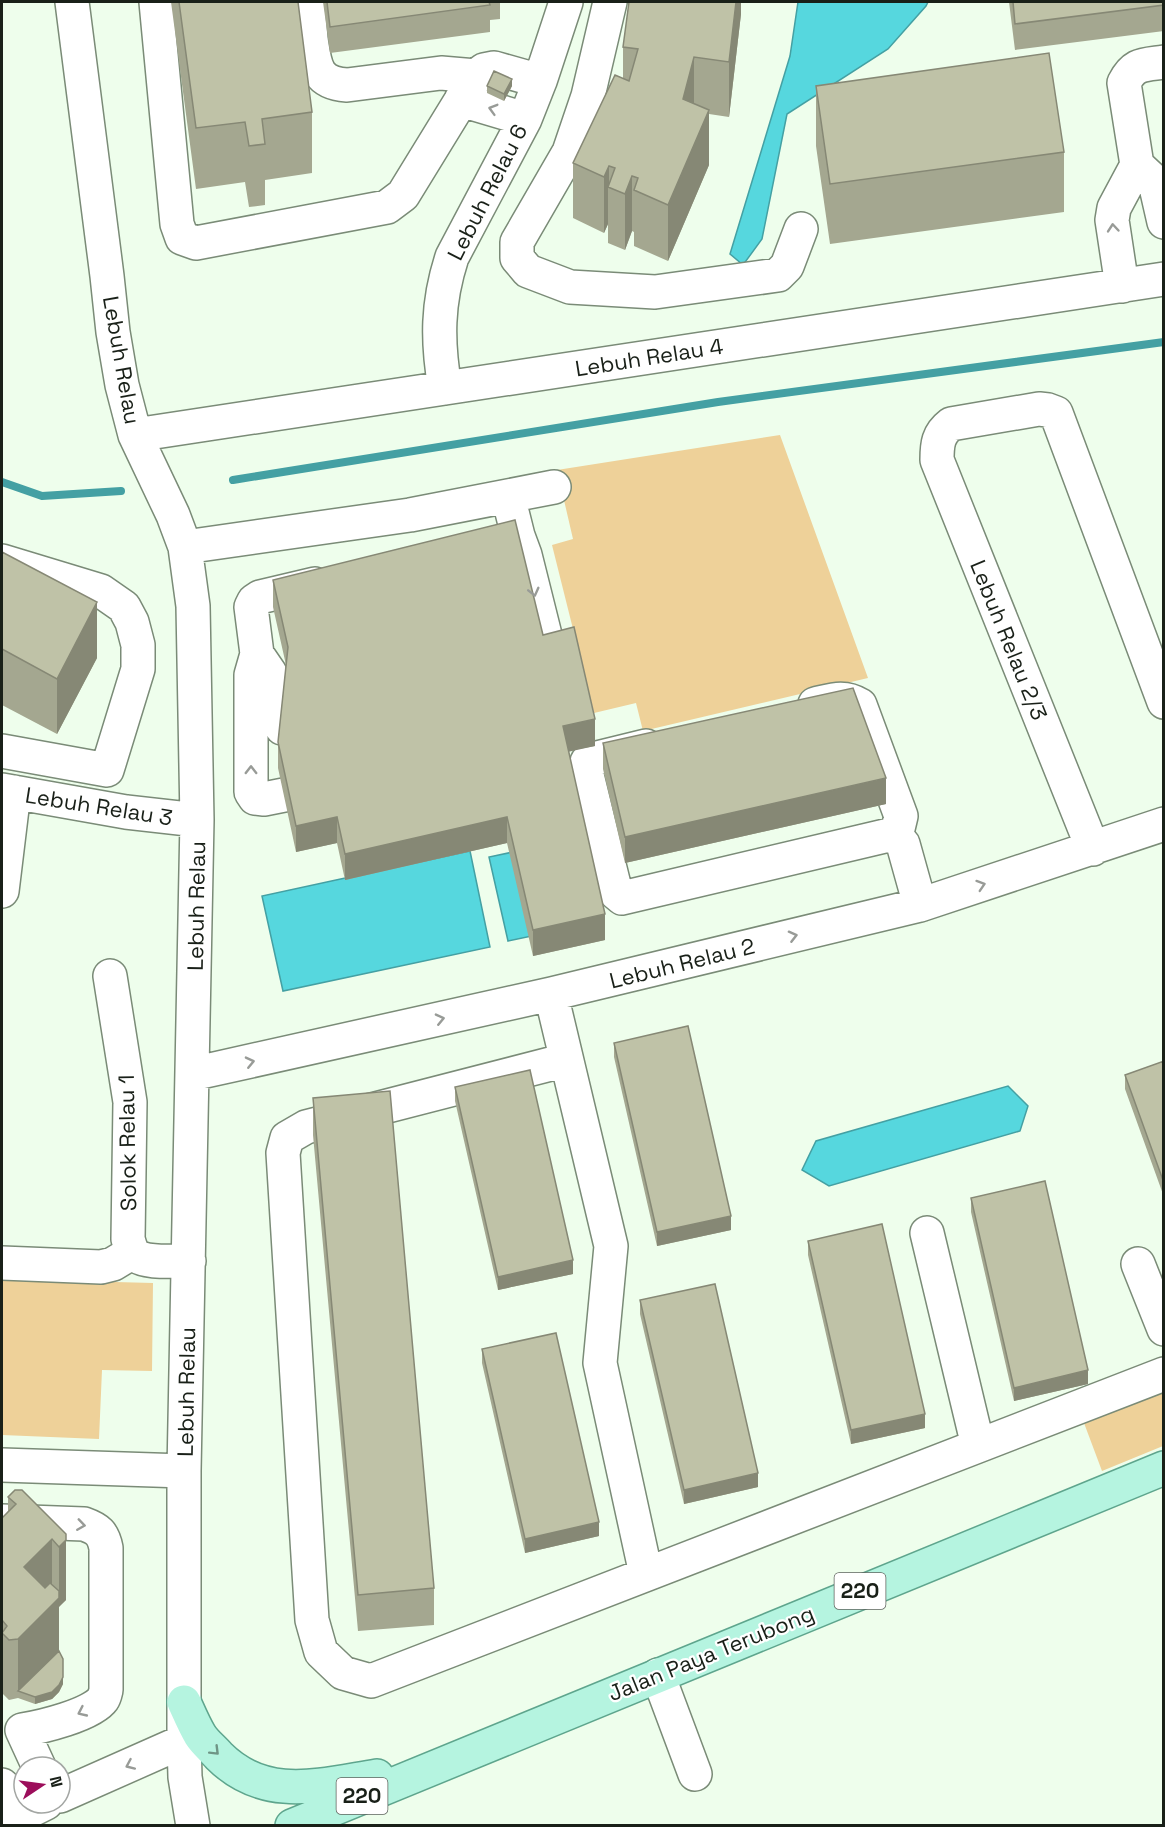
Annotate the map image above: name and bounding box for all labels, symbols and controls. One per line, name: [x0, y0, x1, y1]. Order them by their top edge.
one-way arrow: [488, 104, 498, 117]
street label: Lebuh Relau 6: [441, 119, 533, 265]
one-way arrow: [1107, 223, 1120, 233]
street label: Lebuh Relau: [97, 294, 147, 426]
street label: Lebuh Relau 4: [573, 331, 725, 383]
street label: Lebuh Relau 2/3: [964, 556, 1054, 724]
one-way arrow: [527, 587, 540, 597]
one-way arrow: [245, 766, 257, 775]
street label: Lebuh Relau 3: [23, 781, 175, 831]
street label: Lebuh Relau: [181, 841, 211, 971]
one-way arrow: [975, 880, 986, 893]
one-way arrow: [788, 930, 798, 943]
street label: Lebuh Relau 2: [606, 931, 758, 995]
one-way arrow: [435, 1014, 445, 1027]
one-way arrow: [244, 1056, 254, 1069]
street label: Solok Relau 1: [112, 1074, 142, 1212]
street label: Lebuh Relau: [171, 1327, 201, 1457]
one-way arrow: [76, 1518, 85, 1530]
road number: 220: [834, 1573, 886, 1609]
street label: Jalan Paya Terubong: [604, 1599, 818, 1707]
one-way arrow: [77, 1704, 88, 1716]
one-way arrow: [207, 1743, 218, 1754]
north arrow: [12, 1755, 72, 1815]
one-way arrow: [126, 1757, 137, 1769]
text: N: [45, 1774, 68, 1789]
road number: 220: [336, 1778, 388, 1814]

